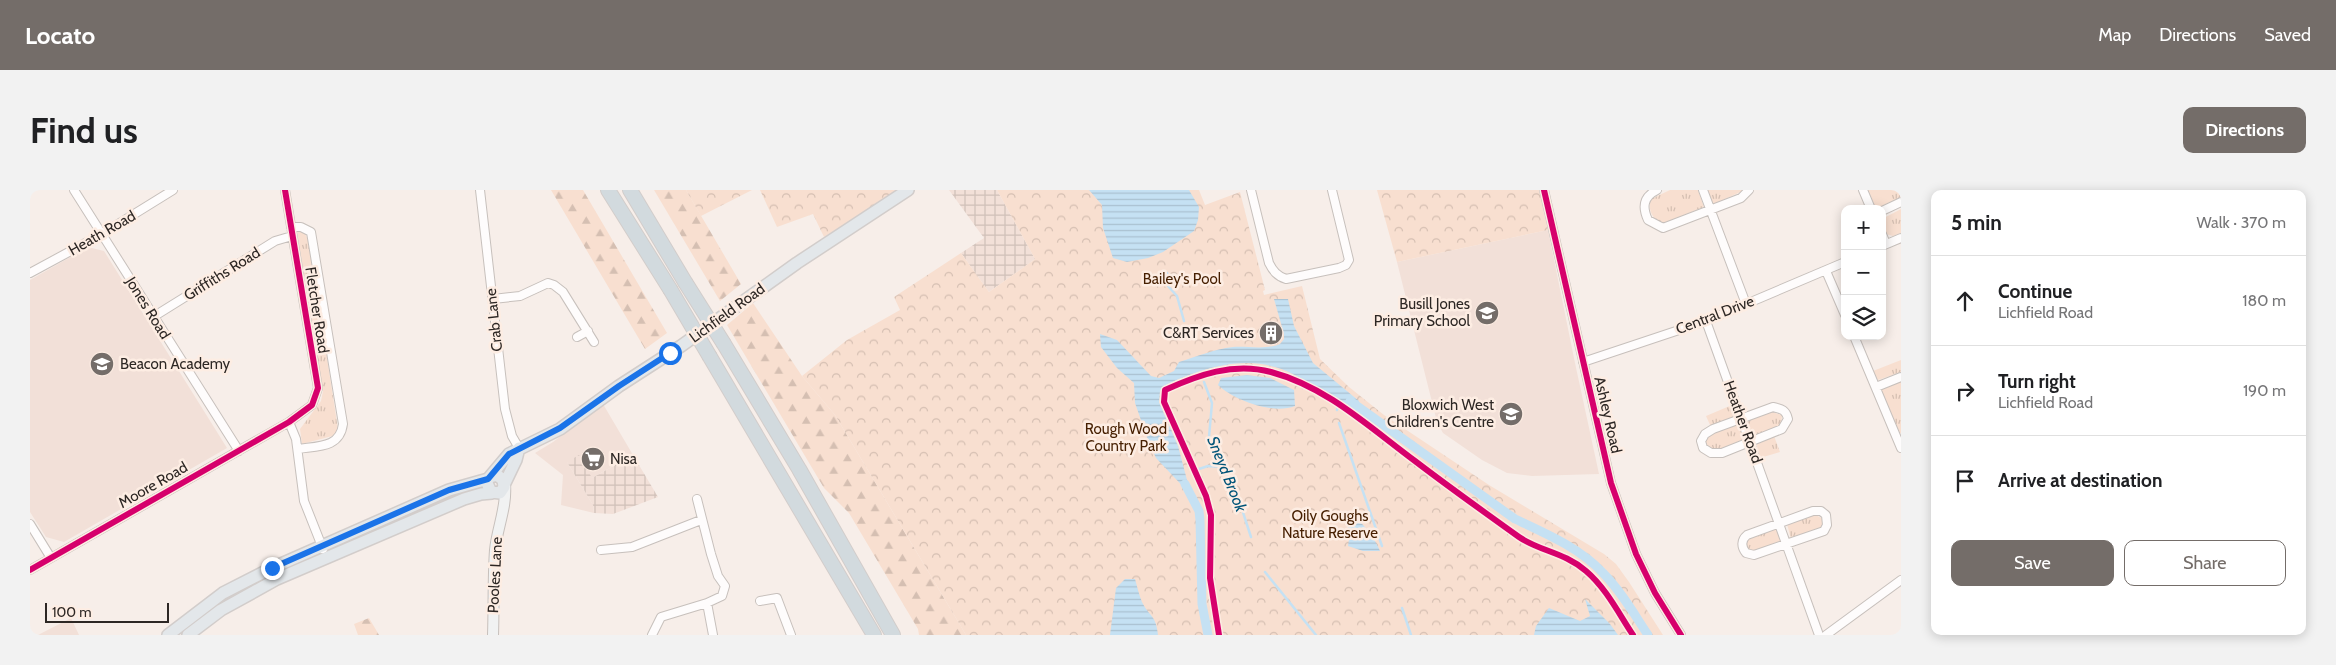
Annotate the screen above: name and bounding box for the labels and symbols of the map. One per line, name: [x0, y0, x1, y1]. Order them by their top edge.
street label: Heath Road: [65, 207, 139, 259]
street label: Griffiths Road: [181, 243, 263, 305]
street label: Fletcher Road: [301, 265, 333, 355]
park label: Bailey's Pool: [1143, 270, 1222, 288]
street label: Jones Road: [121, 273, 174, 342]
street label: Lichfield Road: [686, 280, 768, 346]
street label: Crab Lane: [482, 287, 506, 352]
street label: Central Drive: [1673, 292, 1757, 338]
place label: Busill Jones Primary School: [1374, 295, 1470, 330]
school or university icon: Busill Jones Primary School: [1474, 300, 1500, 326]
building icon: C&RT Services: [1258, 320, 1284, 346]
place label: C&RT Services: [1163, 324, 1254, 342]
route start: [659, 342, 682, 365]
school or university icon: Beacon Academy: [89, 351, 115, 377]
place label: Beacon Academy: [120, 355, 231, 373]
street label: Ashley Road: [1590, 375, 1626, 455]
street label: Heather Road: [1720, 378, 1766, 466]
place label: Bloxwich West Children's Centre: [1387, 396, 1494, 431]
school or university icon: Bloxwich West Children's Centre: [1498, 401, 1524, 427]
park label: Rough Wood Country Park: [1085, 420, 1167, 455]
water label: Sneyd Brook: [1203, 433, 1251, 516]
supermarket icon: Nisa: [580, 446, 606, 472]
place label: Nisa: [610, 450, 638, 468]
street label: Moore Road: [115, 458, 191, 512]
park label: Oily Goughs Nature Reserve: [1282, 507, 1378, 542]
street label: Pooles Lane: [484, 536, 506, 614]
route end: [261, 557, 284, 580]
scale bar: [45, 600, 169, 623]

